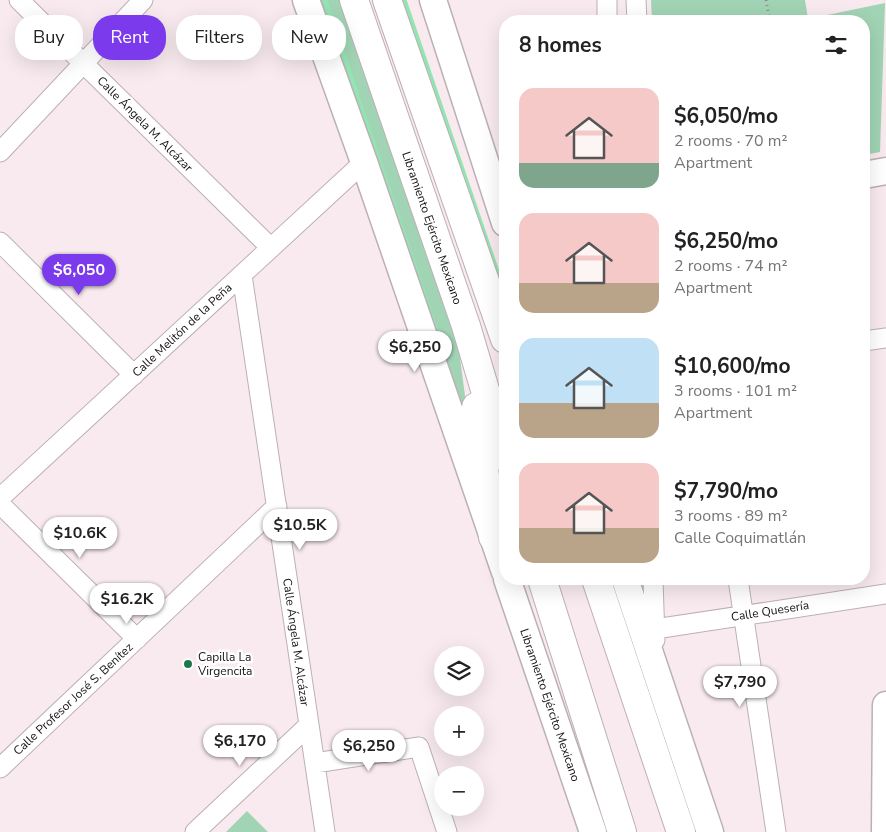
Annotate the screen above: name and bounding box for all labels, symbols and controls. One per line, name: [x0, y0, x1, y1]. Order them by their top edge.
chip: Buy: [15, 15, 83, 60]
chip: Rent: [93, 15, 166, 60]
chip: Filters: [176, 15, 262, 60]
chip: New: [272, 15, 346, 60]
text: 8 homes: [519, 31, 602, 59]
icon: filters: [822, 31, 850, 59]
street label: Calle Ángela M. Alcázar: [94, 73, 197, 176]
text: $6,050/mo: [674, 102, 778, 130]
icon: home: [559, 108, 619, 168]
text: 2 rooms · 70 m²: [674, 130, 787, 152]
street label: Libramiento Ejército Mexicano: [398, 149, 466, 307]
text: Apartment: [674, 152, 752, 174]
text: $6,250/mo: [674, 227, 778, 255]
icon: home: [559, 233, 619, 293]
pin: $6,050: [38, 254, 120, 296]
text: 2 rooms · 74 m²: [674, 255, 787, 277]
text: $6,050: [53, 259, 105, 281]
text: Apartment: [674, 277, 752, 299]
street label: Calle Melitón de la Peña: [129, 280, 235, 380]
pin: $6,250: [374, 330, 456, 373]
text: $6,250: [389, 336, 441, 358]
text: $10,600/mo: [674, 352, 791, 380]
icon: home: [559, 358, 619, 418]
text: 3 rooms · 101 m²: [674, 380, 797, 402]
text: Apartment: [674, 402, 752, 424]
text: $7,790/mo: [674, 477, 778, 505]
icon: home: [559, 483, 619, 543]
text: 3 rooms · 89 m²: [674, 505, 787, 527]
pin: $10.5K: [259, 508, 341, 551]
text: $10.5K: [274, 514, 327, 536]
pin: $10.6K: [39, 516, 121, 559]
text: $10.6K: [54, 522, 107, 544]
text: Calle Coquimatlán: [674, 527, 806, 549]
street label: Calle Ángela M. Alcázar: [279, 577, 313, 708]
pin: $16.2K: [86, 582, 168, 625]
text: $16.2K: [101, 588, 154, 610]
street label: Calle Quesería: [730, 597, 810, 625]
street label: Libramiento Ejército Mexicano: [516, 626, 584, 784]
street label: Calle Profesor José S. Benítez: [10, 639, 137, 759]
map controls: [434, 646, 484, 816]
button: layers: [434, 646, 484, 696]
place label: Capilla La Virgencita: [197, 649, 252, 679]
marker: Capilla La Virgencita: [182, 658, 194, 670]
pin: $7,790: [699, 666, 781, 708]
text: $7,790: [714, 671, 766, 693]
button: +: [434, 706, 484, 756]
pin: $6,170: [199, 724, 281, 767]
text: $6,170: [214, 730, 266, 752]
pin: $6,250: [328, 730, 410, 772]
text: $6,250: [343, 735, 395, 757]
button: −: [434, 766, 484, 816]

